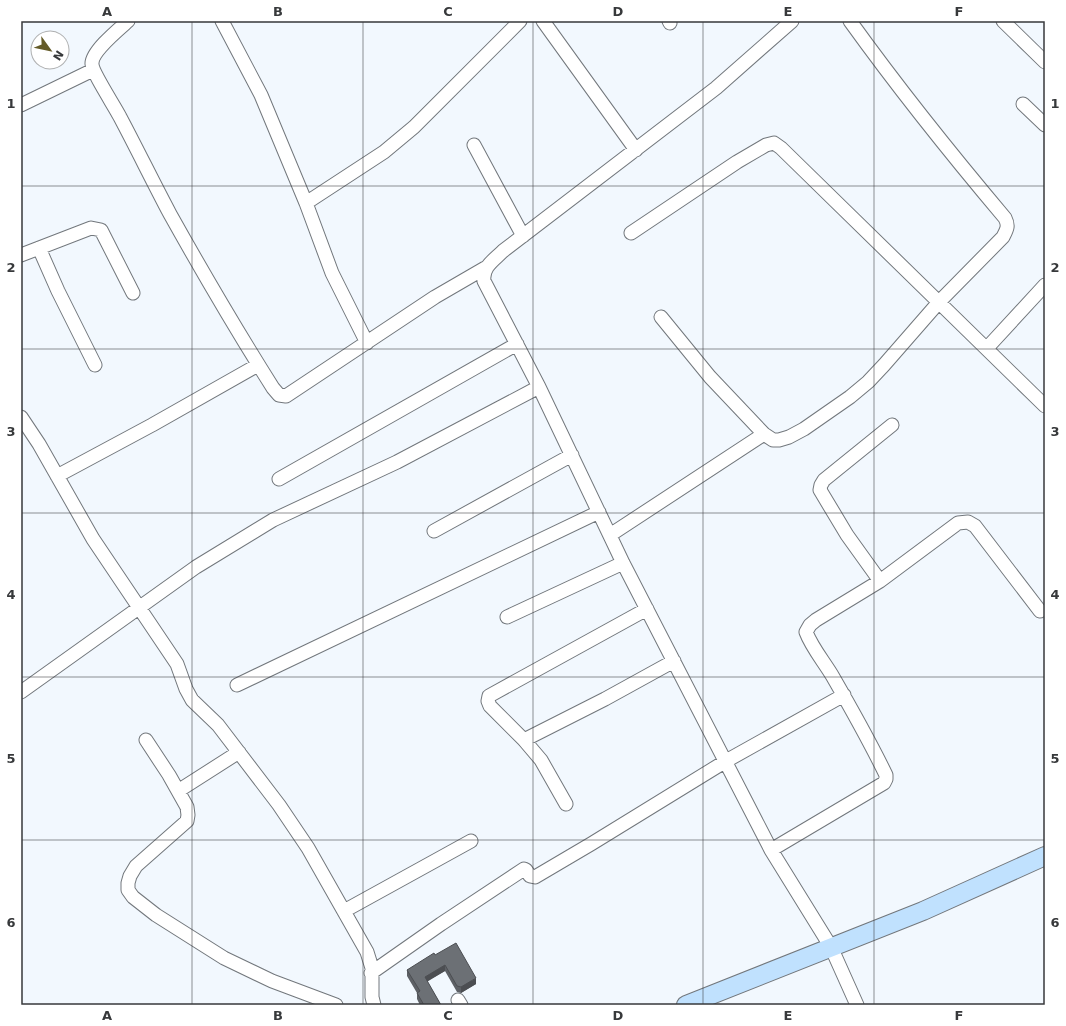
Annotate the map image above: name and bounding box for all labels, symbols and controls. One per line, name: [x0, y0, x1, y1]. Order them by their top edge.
text: A: [102, 4, 112, 19]
text: B: [273, 4, 283, 19]
text: C: [443, 4, 453, 19]
text: D: [613, 4, 624, 19]
text: E: [784, 4, 792, 19]
text: F: [955, 4, 963, 19]
north arrow: [30, 30, 70, 70]
text: N: [50, 48, 66, 63]
text: 1: [6, 96, 16, 111]
text: 1: [1050, 96, 1060, 111]
text: 2: [6, 260, 16, 275]
text: 2: [1050, 260, 1060, 275]
text: 3: [6, 424, 16, 439]
text: 3: [1050, 424, 1060, 439]
text: 4: [6, 587, 16, 602]
text: 4: [1050, 587, 1060, 602]
text: 5: [6, 751, 16, 766]
text: 5: [1050, 751, 1060, 766]
text: 6: [6, 915, 16, 930]
text: 6: [1050, 915, 1060, 930]
text: A: [102, 1008, 112, 1023]
text: B: [273, 1008, 283, 1023]
text: C: [443, 1008, 453, 1023]
text: D: [613, 1008, 624, 1023]
text: E: [784, 1008, 792, 1023]
text: F: [955, 1008, 963, 1023]

